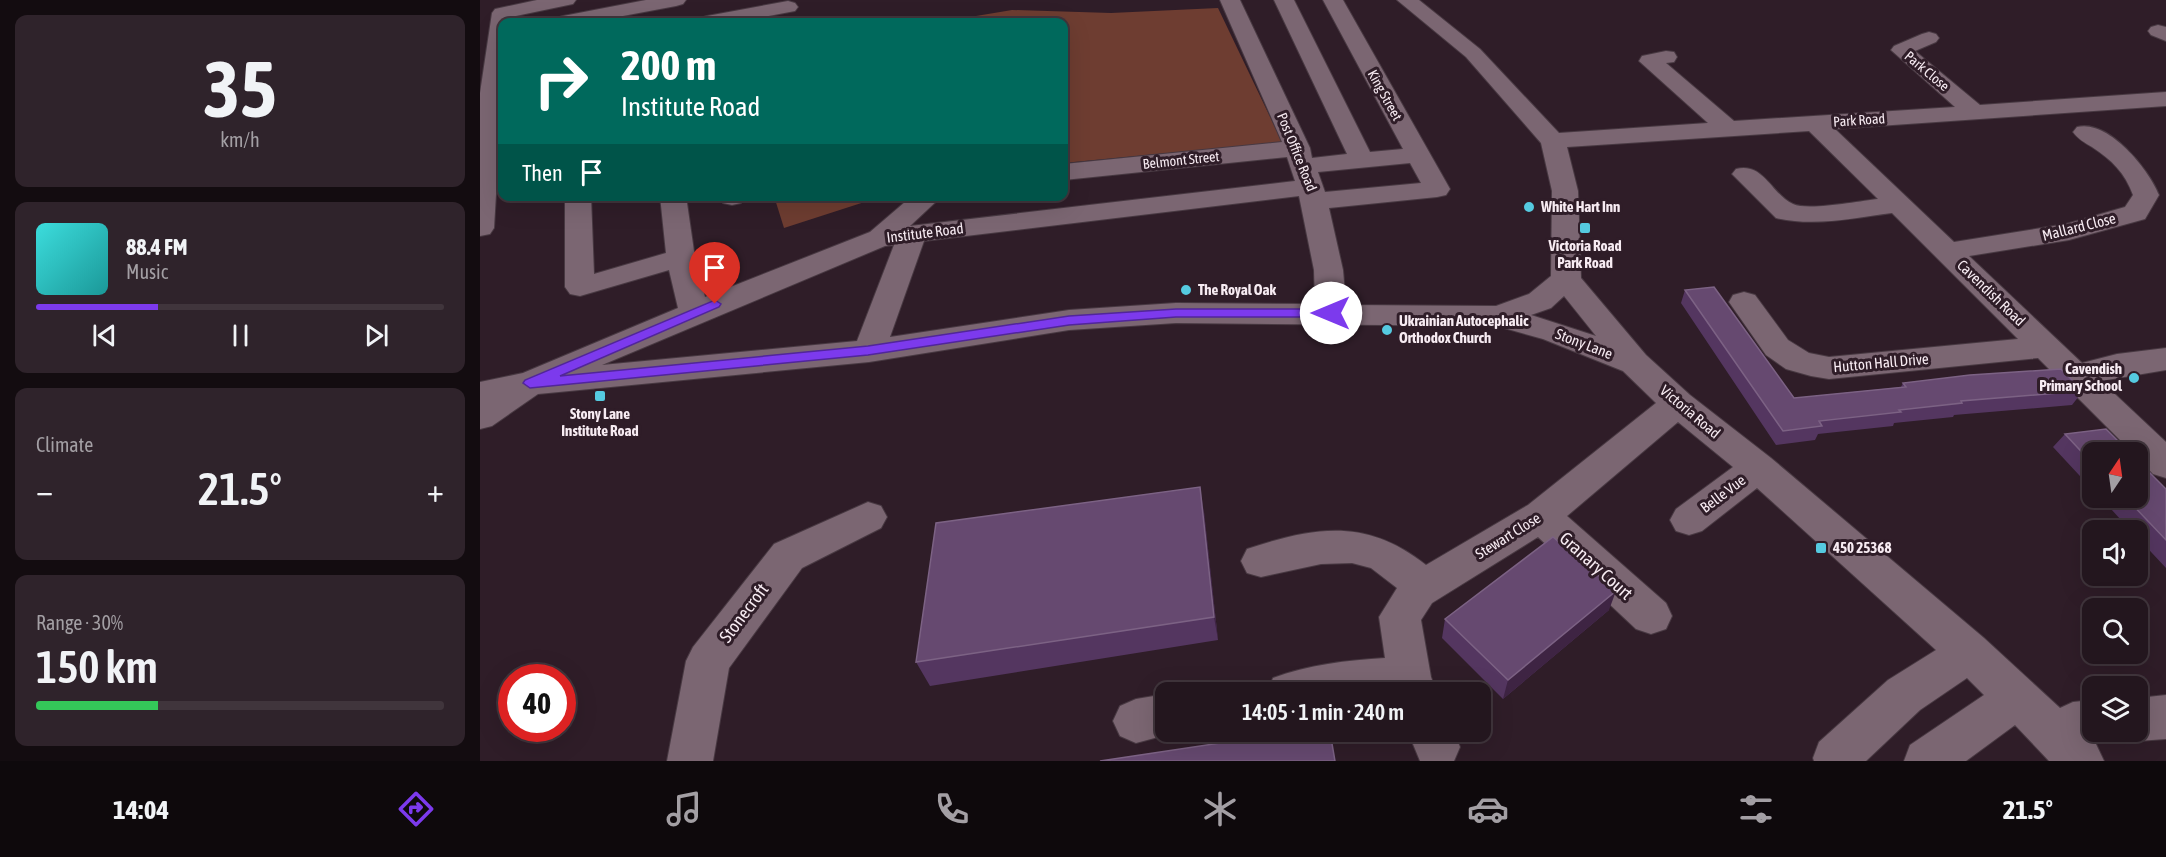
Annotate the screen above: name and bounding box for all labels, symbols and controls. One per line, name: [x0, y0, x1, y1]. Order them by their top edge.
text: 200 m: [621, 41, 716, 89]
icon: right: [522, 42, 600, 120]
text: 35: [203, 44, 277, 134]
street label: Park Close: [1902, 48, 1952, 94]
street label: King Street: [1365, 67, 1405, 123]
text: Institute Road: [621, 91, 760, 122]
street label: Post Office Road: [1274, 110, 1320, 194]
street label: Park Road: [1832, 110, 1886, 130]
text: km/h: [220, 128, 260, 151]
street label: Belmont Street: [1142, 148, 1220, 172]
icon: arrive: [575, 156, 608, 189]
text: Then: [522, 160, 563, 186]
place label: White Hart Inn: [1540, 198, 1620, 215]
marker: White Hart Inn: [1522, 200, 1536, 214]
street label: Mallard Close: [2040, 209, 2118, 244]
street label: Institute Road: [885, 219, 964, 246]
marker: Victoria Road Park Road: [1578, 221, 1592, 235]
text: 88.4 FM: [126, 234, 188, 260]
place label: Victoria Road Park Road: [1547, 237, 1622, 271]
pin: [689, 242, 740, 304]
icon: arrive: [698, 251, 731, 284]
street label: Cavendish Road: [1954, 256, 2029, 329]
text: Music: [126, 260, 168, 283]
place label: The Royal Oak: [1198, 281, 1277, 298]
position arrow: [1299, 281, 1363, 345]
marker: The Royal Oak: [1179, 283, 1193, 297]
place label: Ukrainian Autocephalic Orthodox Church: [1399, 312, 1529, 346]
icon: previous: [88, 319, 121, 352]
icon: pause: [224, 319, 257, 352]
icon: next: [360, 319, 393, 352]
marker: Ukrainian Autocephalic Orthodox Church: [1380, 323, 1394, 337]
street label: Stony Lane: [1553, 325, 1615, 362]
street label: Hutton Hall Drive: [1833, 350, 1930, 375]
place label: Cavendish Primary School: [2039, 360, 2123, 394]
marker: Cavendish Primary School: [2127, 371, 2141, 385]
street label: Victoria Road: [1657, 382, 1724, 442]
marker: Stony Lane Institute Road: [593, 389, 607, 403]
place label: Stony Lane Institute Road: [561, 405, 639, 439]
text: Climate: [36, 433, 93, 456]
north arrow: [2082, 442, 2148, 508]
map controls: [2082, 442, 2148, 742]
text: 21.5°: [198, 463, 282, 515]
text: −: [36, 471, 53, 509]
text: +: [427, 471, 444, 509]
street label: Belle Vue: [1697, 471, 1749, 516]
street label: Stewart Close: [1472, 509, 1543, 562]
button: sound: [2082, 520, 2148, 586]
street label: Granary Court: [1556, 527, 1637, 604]
place label: 450 25368: [1832, 539, 1891, 556]
marker: 450 25368: [1814, 541, 1828, 555]
street label: Stonecroft: [715, 579, 773, 646]
button: search: [2082, 598, 2148, 664]
text: Range · 30%: [36, 611, 123, 634]
text: 150 km: [36, 641, 158, 693]
speed limit sign: 40: [498, 664, 576, 742]
button: layers: [2082, 676, 2148, 742]
text: 14:05 · 1 min · 240 m: [1242, 699, 1404, 725]
icon: directions: [395, 788, 437, 830]
icon: music: [663, 788, 705, 830]
icon: phone: [931, 788, 973, 830]
icon: climate: [1199, 788, 1241, 830]
icon: car: [1467, 788, 1509, 830]
icon: filters: [1735, 788, 1777, 830]
text: 14:04: [113, 794, 169, 825]
text: 21.5°: [2003, 794, 2053, 825]

